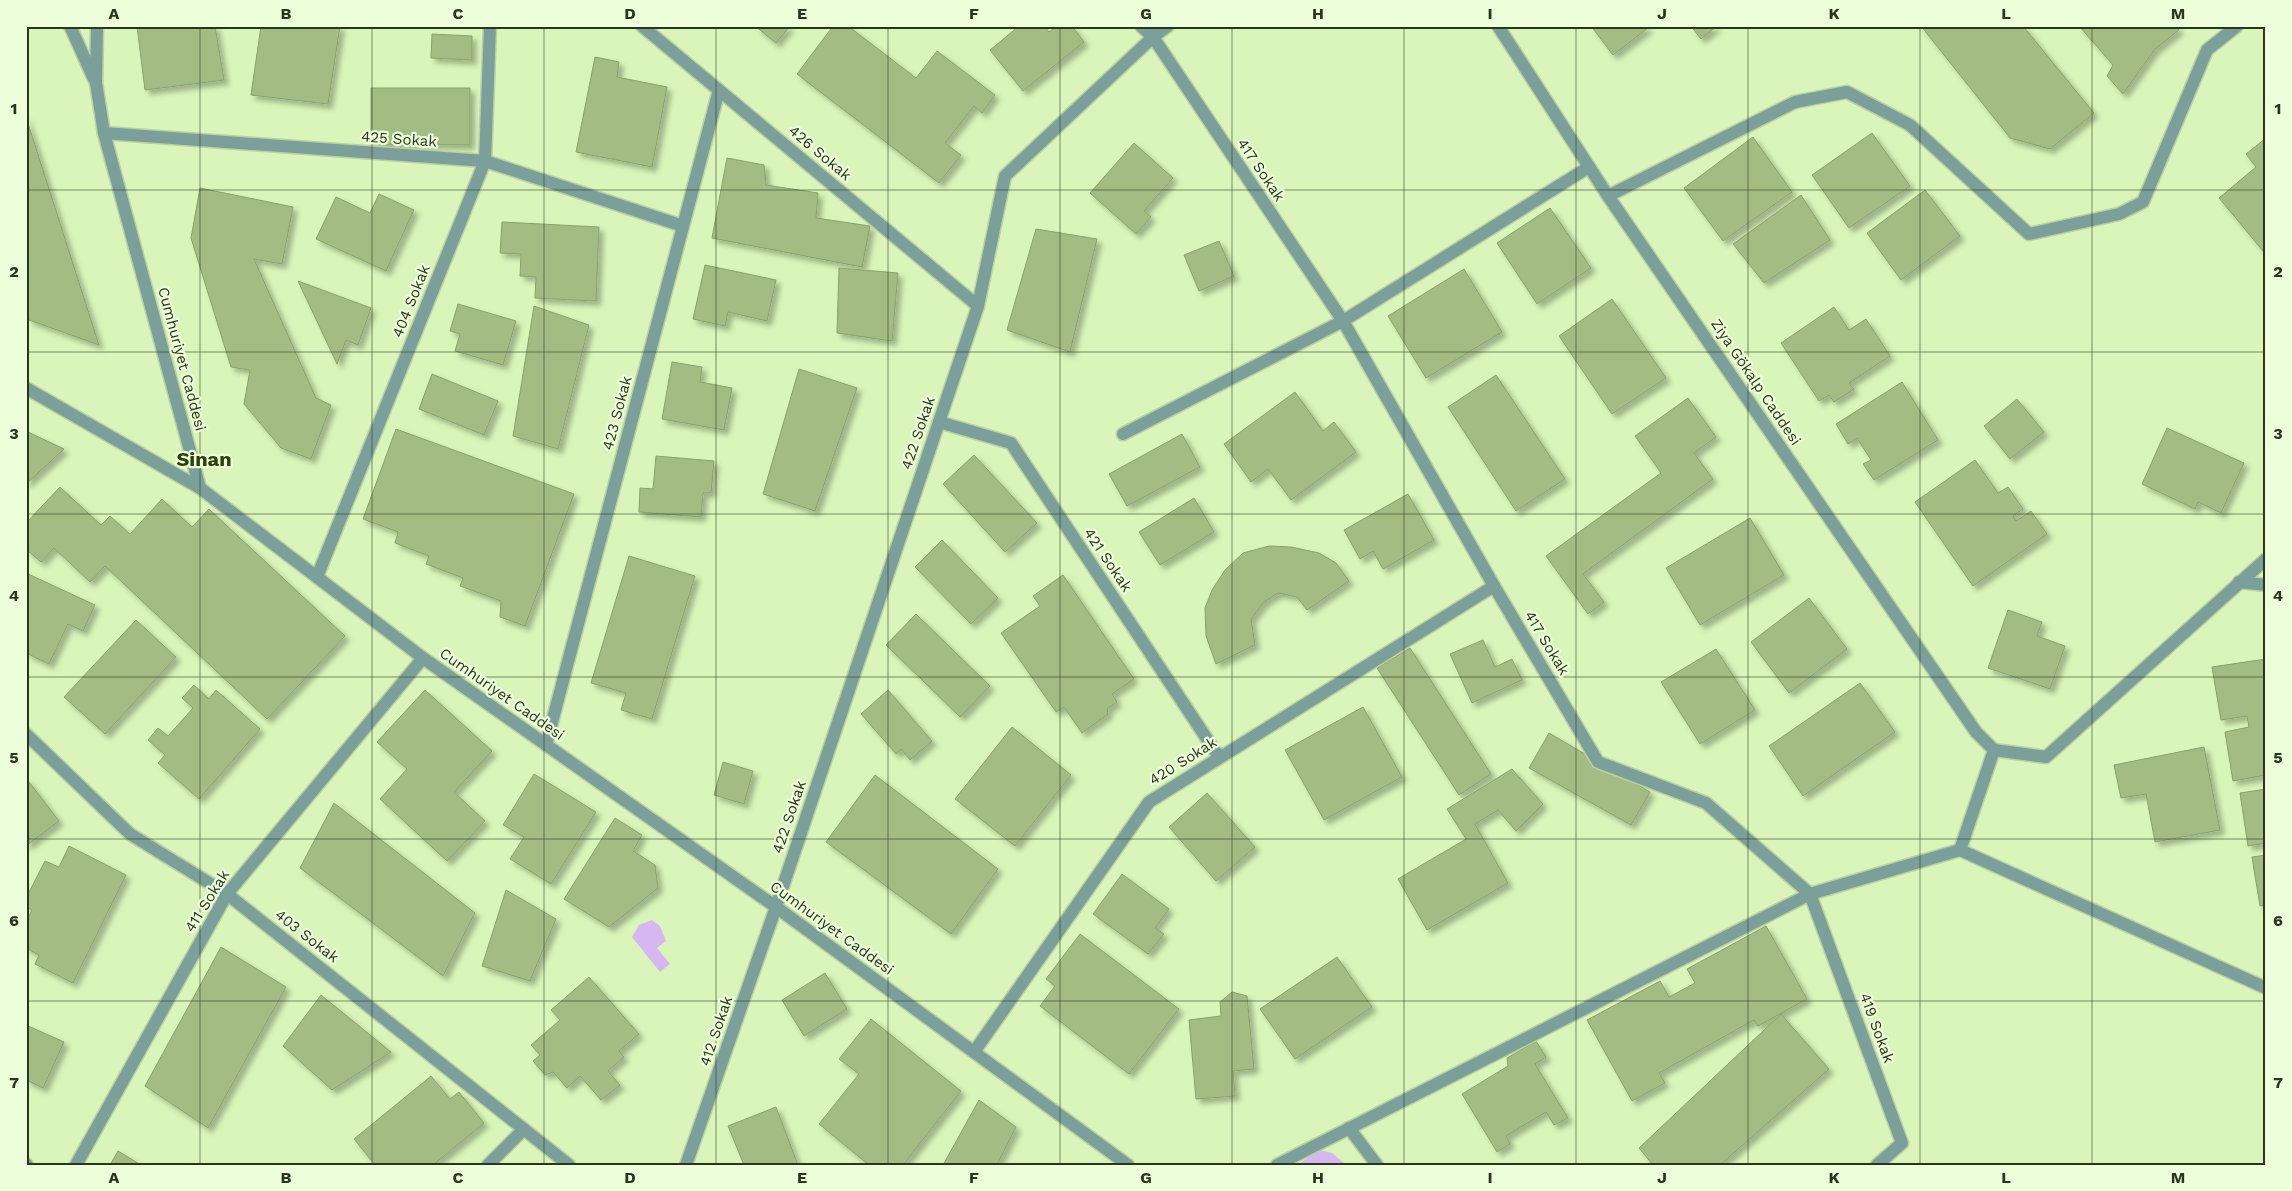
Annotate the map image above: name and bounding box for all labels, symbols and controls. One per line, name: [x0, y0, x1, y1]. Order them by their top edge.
text: A: [109, 4, 120, 23]
text: B: [281, 4, 292, 23]
text: C: [453, 4, 464, 23]
text: D: [624, 4, 636, 23]
text: E: [797, 4, 807, 23]
text: F: [969, 4, 979, 23]
text: G: [1140, 4, 1152, 23]
text: H: [1312, 4, 1324, 23]
text: I: [1487, 4, 1493, 23]
text: J: [1657, 4, 1667, 23]
text: K: [1828, 4, 1840, 23]
text: L: [2001, 4, 2011, 23]
text: M: [2171, 4, 2185, 23]
text: 1: [11, 99, 17, 118]
text: 1: [2275, 99, 2281, 118]
street label: 426 Sokak: [785, 122, 855, 185]
street label: 425 Sokak: [361, 127, 438, 151]
street label: 417 Sokak: [1233, 135, 1289, 205]
text: 2: [9, 262, 19, 281]
street label: 404 Sokak: [388, 262, 434, 340]
text: 2: [2273, 262, 2283, 281]
street label: Cumhuriyet Caddesi: [154, 285, 210, 433]
street label: Ziya Gökalp Caddesi: [1707, 316, 1805, 448]
street label: 423 Sokak: [599, 374, 636, 452]
street label: 422 Sokak: [897, 394, 939, 472]
text: 3: [9, 424, 19, 443]
text: 3: [2273, 424, 2283, 443]
district label: Sinan: [176, 447, 232, 471]
street label: 421 Sokak: [1080, 525, 1136, 596]
text: 4: [9, 586, 19, 605]
text: 4: [2273, 586, 2283, 605]
street label: 417 Sokak: [1521, 608, 1573, 679]
street label: Cumhuriyet Caddesi: [436, 644, 568, 744]
street label: 420 Sokak: [1146, 733, 1221, 789]
text: 5: [9, 748, 19, 767]
text: 5: [2273, 748, 2283, 767]
street label: 422 Sokak: [768, 778, 810, 856]
street label: 411 Sokak: [181, 866, 233, 935]
street label: Cumhuriyet Caddesi: [767, 877, 897, 979]
street label: 403 Sokak: [272, 906, 343, 967]
text: 6: [9, 911, 19, 930]
text: 6: [2273, 911, 2283, 930]
street label: 419 Sokak: [1856, 991, 1898, 1066]
street label: 412 Sokak: [696, 993, 736, 1068]
text: 7: [9, 1073, 19, 1092]
text: 7: [2273, 1073, 2283, 1092]
text: A: [109, 1168, 120, 1187]
text: B: [281, 1168, 292, 1187]
text: C: [453, 1168, 464, 1187]
text: D: [624, 1168, 636, 1187]
text: E: [797, 1168, 807, 1187]
text: F: [969, 1168, 979, 1187]
text: G: [1140, 1168, 1152, 1187]
text: H: [1312, 1168, 1324, 1187]
text: I: [1487, 1168, 1493, 1187]
text: J: [1657, 1168, 1667, 1187]
text: K: [1828, 1168, 1840, 1187]
text: L: [2001, 1168, 2011, 1187]
text: M: [2171, 1168, 2185, 1187]

